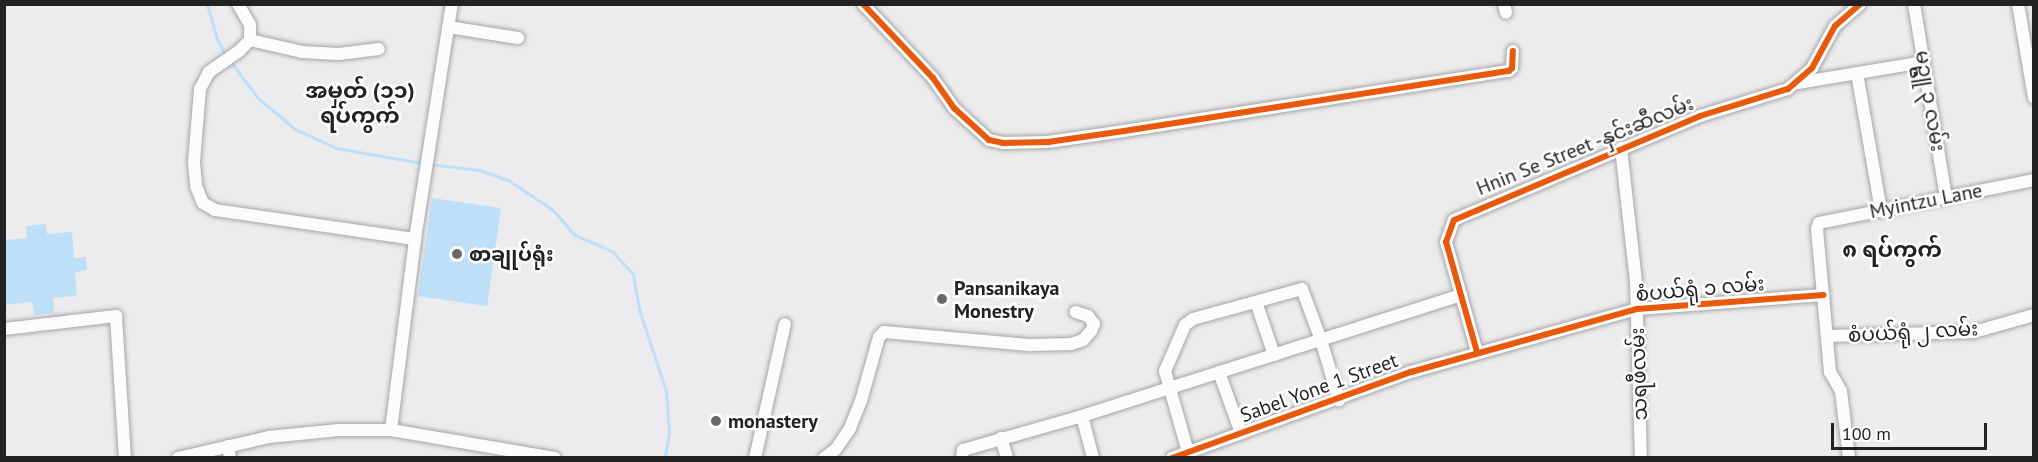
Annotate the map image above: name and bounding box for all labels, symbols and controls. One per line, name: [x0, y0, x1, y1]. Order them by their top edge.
street label: မဥ္ဇူ ၃ လမ်း: [1910, 49, 1950, 153]
district label: အမှတ် (၁၁) ရပ်ကွက်: [305, 77, 415, 128]
street label: Hnin Se Street -နှင်းဆီလမ်း: [1472, 91, 1698, 201]
street label: Myintzu Lane: [1868, 178, 1984, 224]
district label: ၈ ရပ်ကွက်: [1842, 237, 1942, 263]
place label: စာချုပ်ရုံး: [469, 242, 554, 266]
marker: စာချုပ်ရုံး: [450, 247, 464, 261]
street label: စံပယ်ရုံ ၁ လမ်း: [1635, 271, 1765, 307]
place label: Pansanikaya Monestry: [954, 276, 1060, 323]
marker: Pansanikaya Monestry: [935, 292, 949, 306]
street label: စံပယ်ရုံ ၂ လမ်း: [1847, 317, 1979, 347]
street label: သရဖီလမ်း: [1625, 327, 1653, 421]
street label: Sabel Yone 1 Street: [1237, 348, 1401, 428]
place label: monastery: [728, 409, 818, 433]
scale bar: [1834, 411, 1990, 449]
marker: monastery: [709, 414, 723, 428]
text: 100 m: [1842, 422, 1891, 445]

